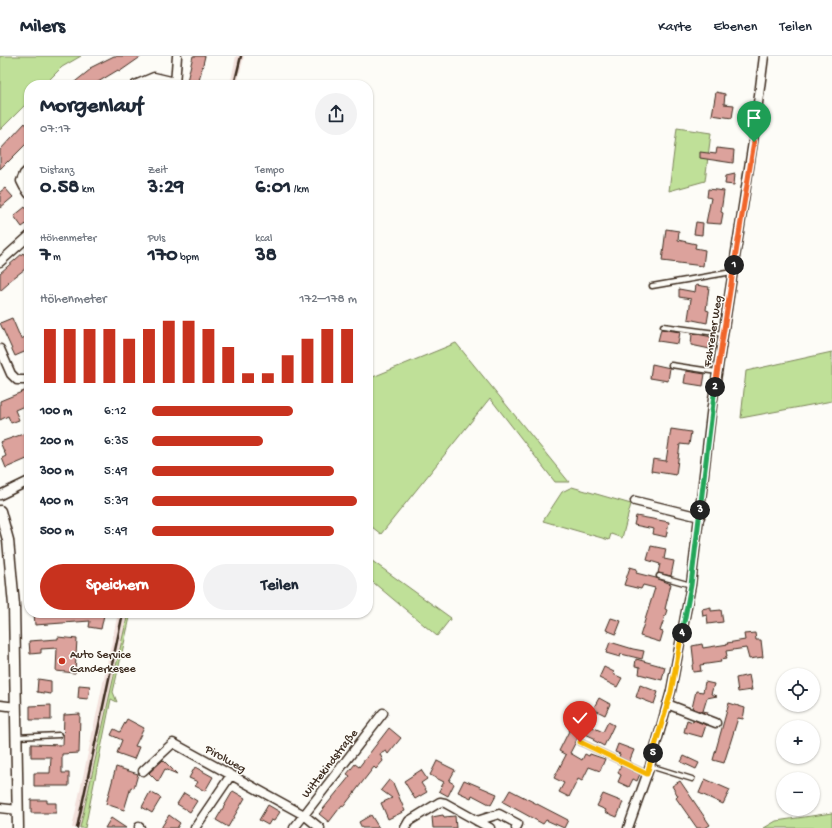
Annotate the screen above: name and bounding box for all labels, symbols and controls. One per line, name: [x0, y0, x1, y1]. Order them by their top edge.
text: Milers: [20, 16, 65, 39]
text: Karte: [658, 19, 692, 36]
text: Ebenen: [714, 19, 757, 36]
text: Teilen: [779, 19, 812, 36]
button: share: [315, 93, 357, 135]
text: Morgenlauf: [40, 94, 143, 120]
pin: [737, 101, 771, 142]
icon: arrive: [743, 107, 765, 129]
text: 07:17: [40, 122, 70, 137]
text: Distanz: [40, 165, 74, 177]
text: Zeit: [148, 165, 167, 177]
text: Tempo: [255, 165, 284, 177]
text: 0.58: [40, 177, 79, 200]
text: 3:29: [148, 177, 184, 200]
text: 6:01: [255, 177, 291, 200]
text: km: [79, 184, 94, 196]
text: /km: [291, 184, 309, 196]
text: Höhenmeter: [40, 233, 96, 245]
text: Puls: [148, 233, 165, 245]
text: kcal: [255, 233, 273, 245]
text: 7: [40, 245, 50, 268]
text: 170: [148, 245, 178, 268]
text: 38: [255, 245, 277, 268]
text: m: [50, 252, 61, 264]
text: bpm: [178, 252, 199, 264]
pin: 1: [724, 255, 744, 275]
text: 1: [732, 259, 736, 271]
text: Höhenmeter: [40, 292, 107, 307]
text: 172–178 m: [299, 292, 357, 307]
street label: Fahrener Weg: [701, 295, 727, 369]
pin: 2: [705, 377, 725, 397]
text: 2: [712, 381, 718, 393]
text: 100 m: [40, 404, 72, 419]
text: 6:12: [104, 404, 126, 419]
text: 200 m: [40, 434, 73, 449]
text: 6:35: [104, 434, 128, 449]
text: 300 m: [40, 464, 74, 479]
text: 5:49: [104, 464, 128, 479]
text: 400 m: [40, 494, 73, 509]
text: 5:39: [104, 494, 128, 509]
pin: 3: [690, 500, 710, 520]
text: 3: [697, 504, 703, 516]
text: 500 m: [40, 524, 74, 539]
text: 5:49: [104, 524, 128, 539]
button: Speichern: [40, 564, 195, 610]
button: Teilen: [203, 564, 357, 610]
pin: 4: [672, 623, 692, 643]
text: 4: [679, 627, 685, 639]
place label: Auto Service Ganderkesee: [70, 649, 137, 677]
marker: Auto Service Ganderkesee: [57, 656, 67, 666]
map controls: [776, 668, 820, 816]
button: locate: [776, 668, 820, 712]
pin: [563, 701, 597, 742]
icon: check: [569, 707, 591, 729]
button: +: [776, 720, 820, 764]
street label: Wittekindstraße: [299, 727, 362, 801]
street label: Pirolweg: [201, 742, 248, 777]
pin: 5: [643, 743, 663, 763]
text: 5: [650, 747, 656, 759]
button: −: [776, 772, 820, 816]

